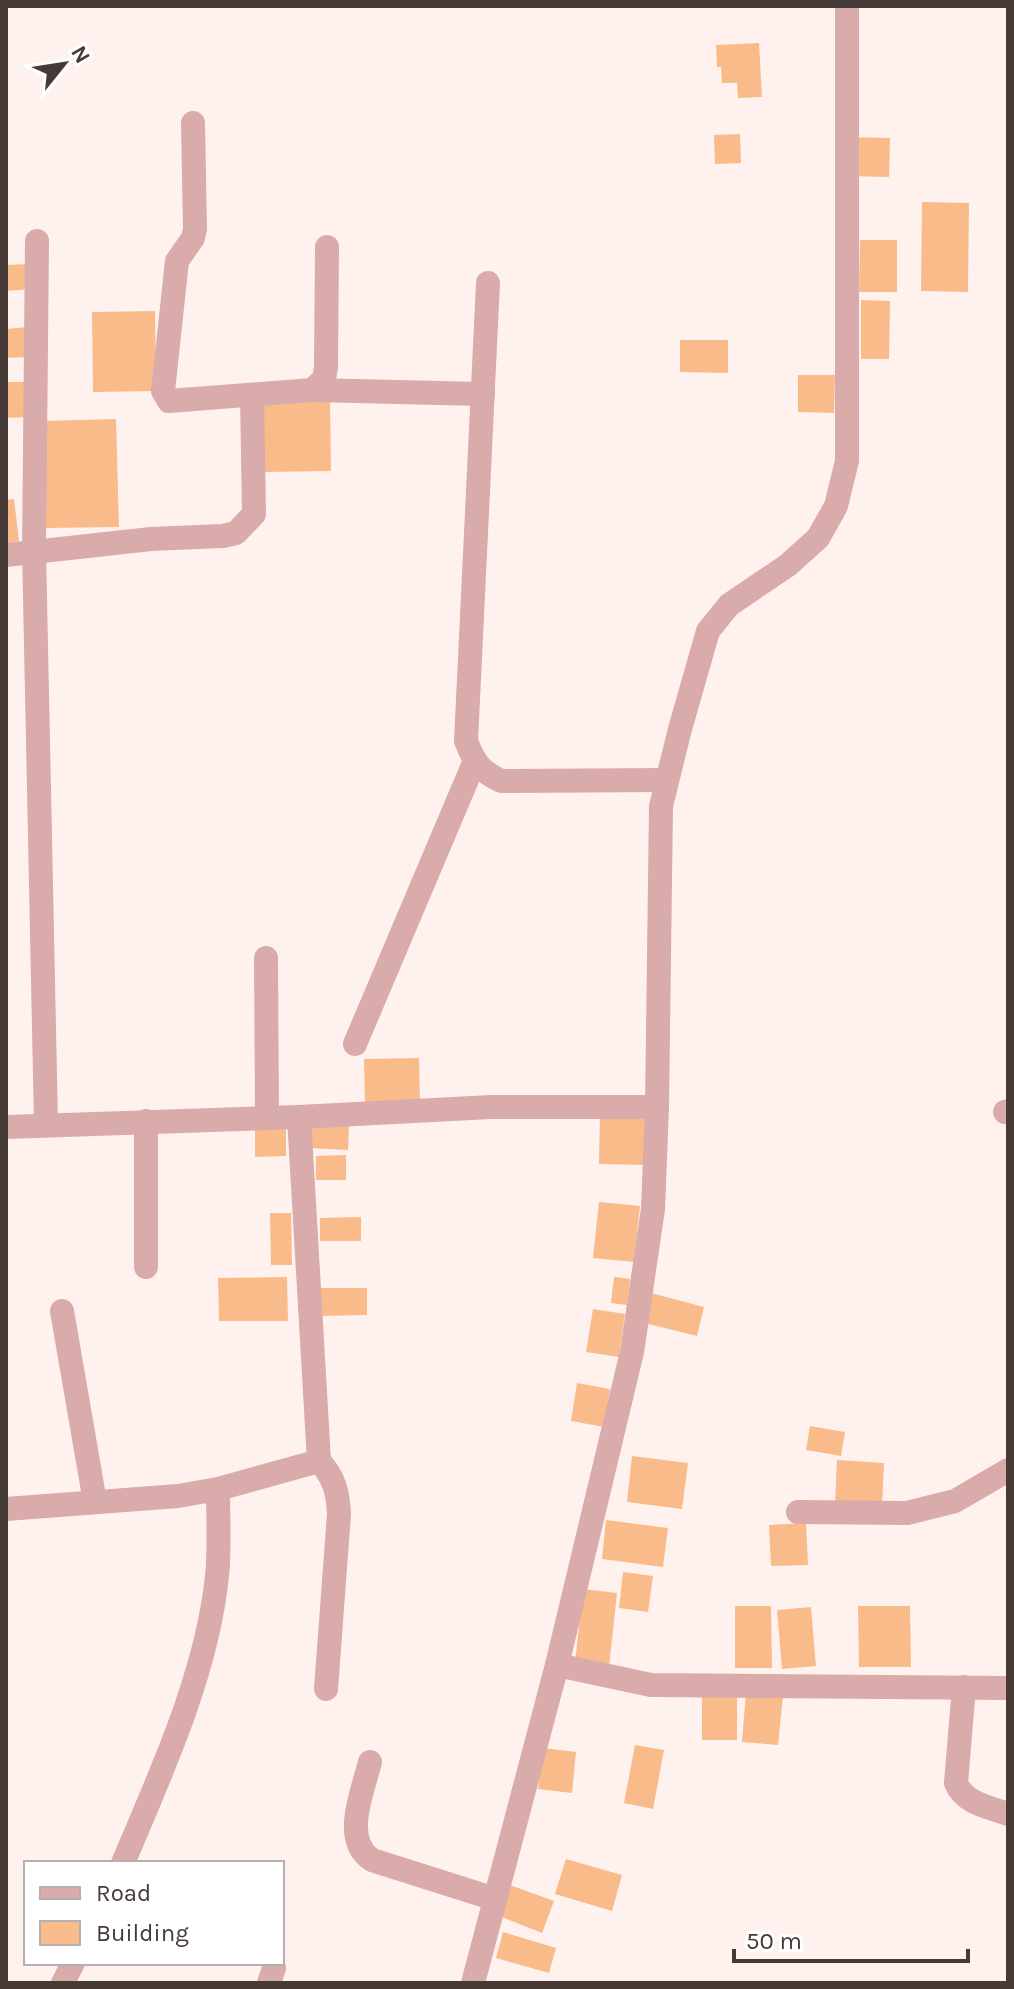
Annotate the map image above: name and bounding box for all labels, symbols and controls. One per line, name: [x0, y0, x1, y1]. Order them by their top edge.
north arrow: [24, 24, 104, 104]
text: N: [65, 41, 96, 68]
legend: [24, 1861, 284, 1965]
text: Road: [96, 1879, 151, 1907]
scale bar: [734, 1913, 968, 1963]
text: Building: [96, 1919, 189, 1947]
text: 50 m: [746, 1927, 802, 1955]

